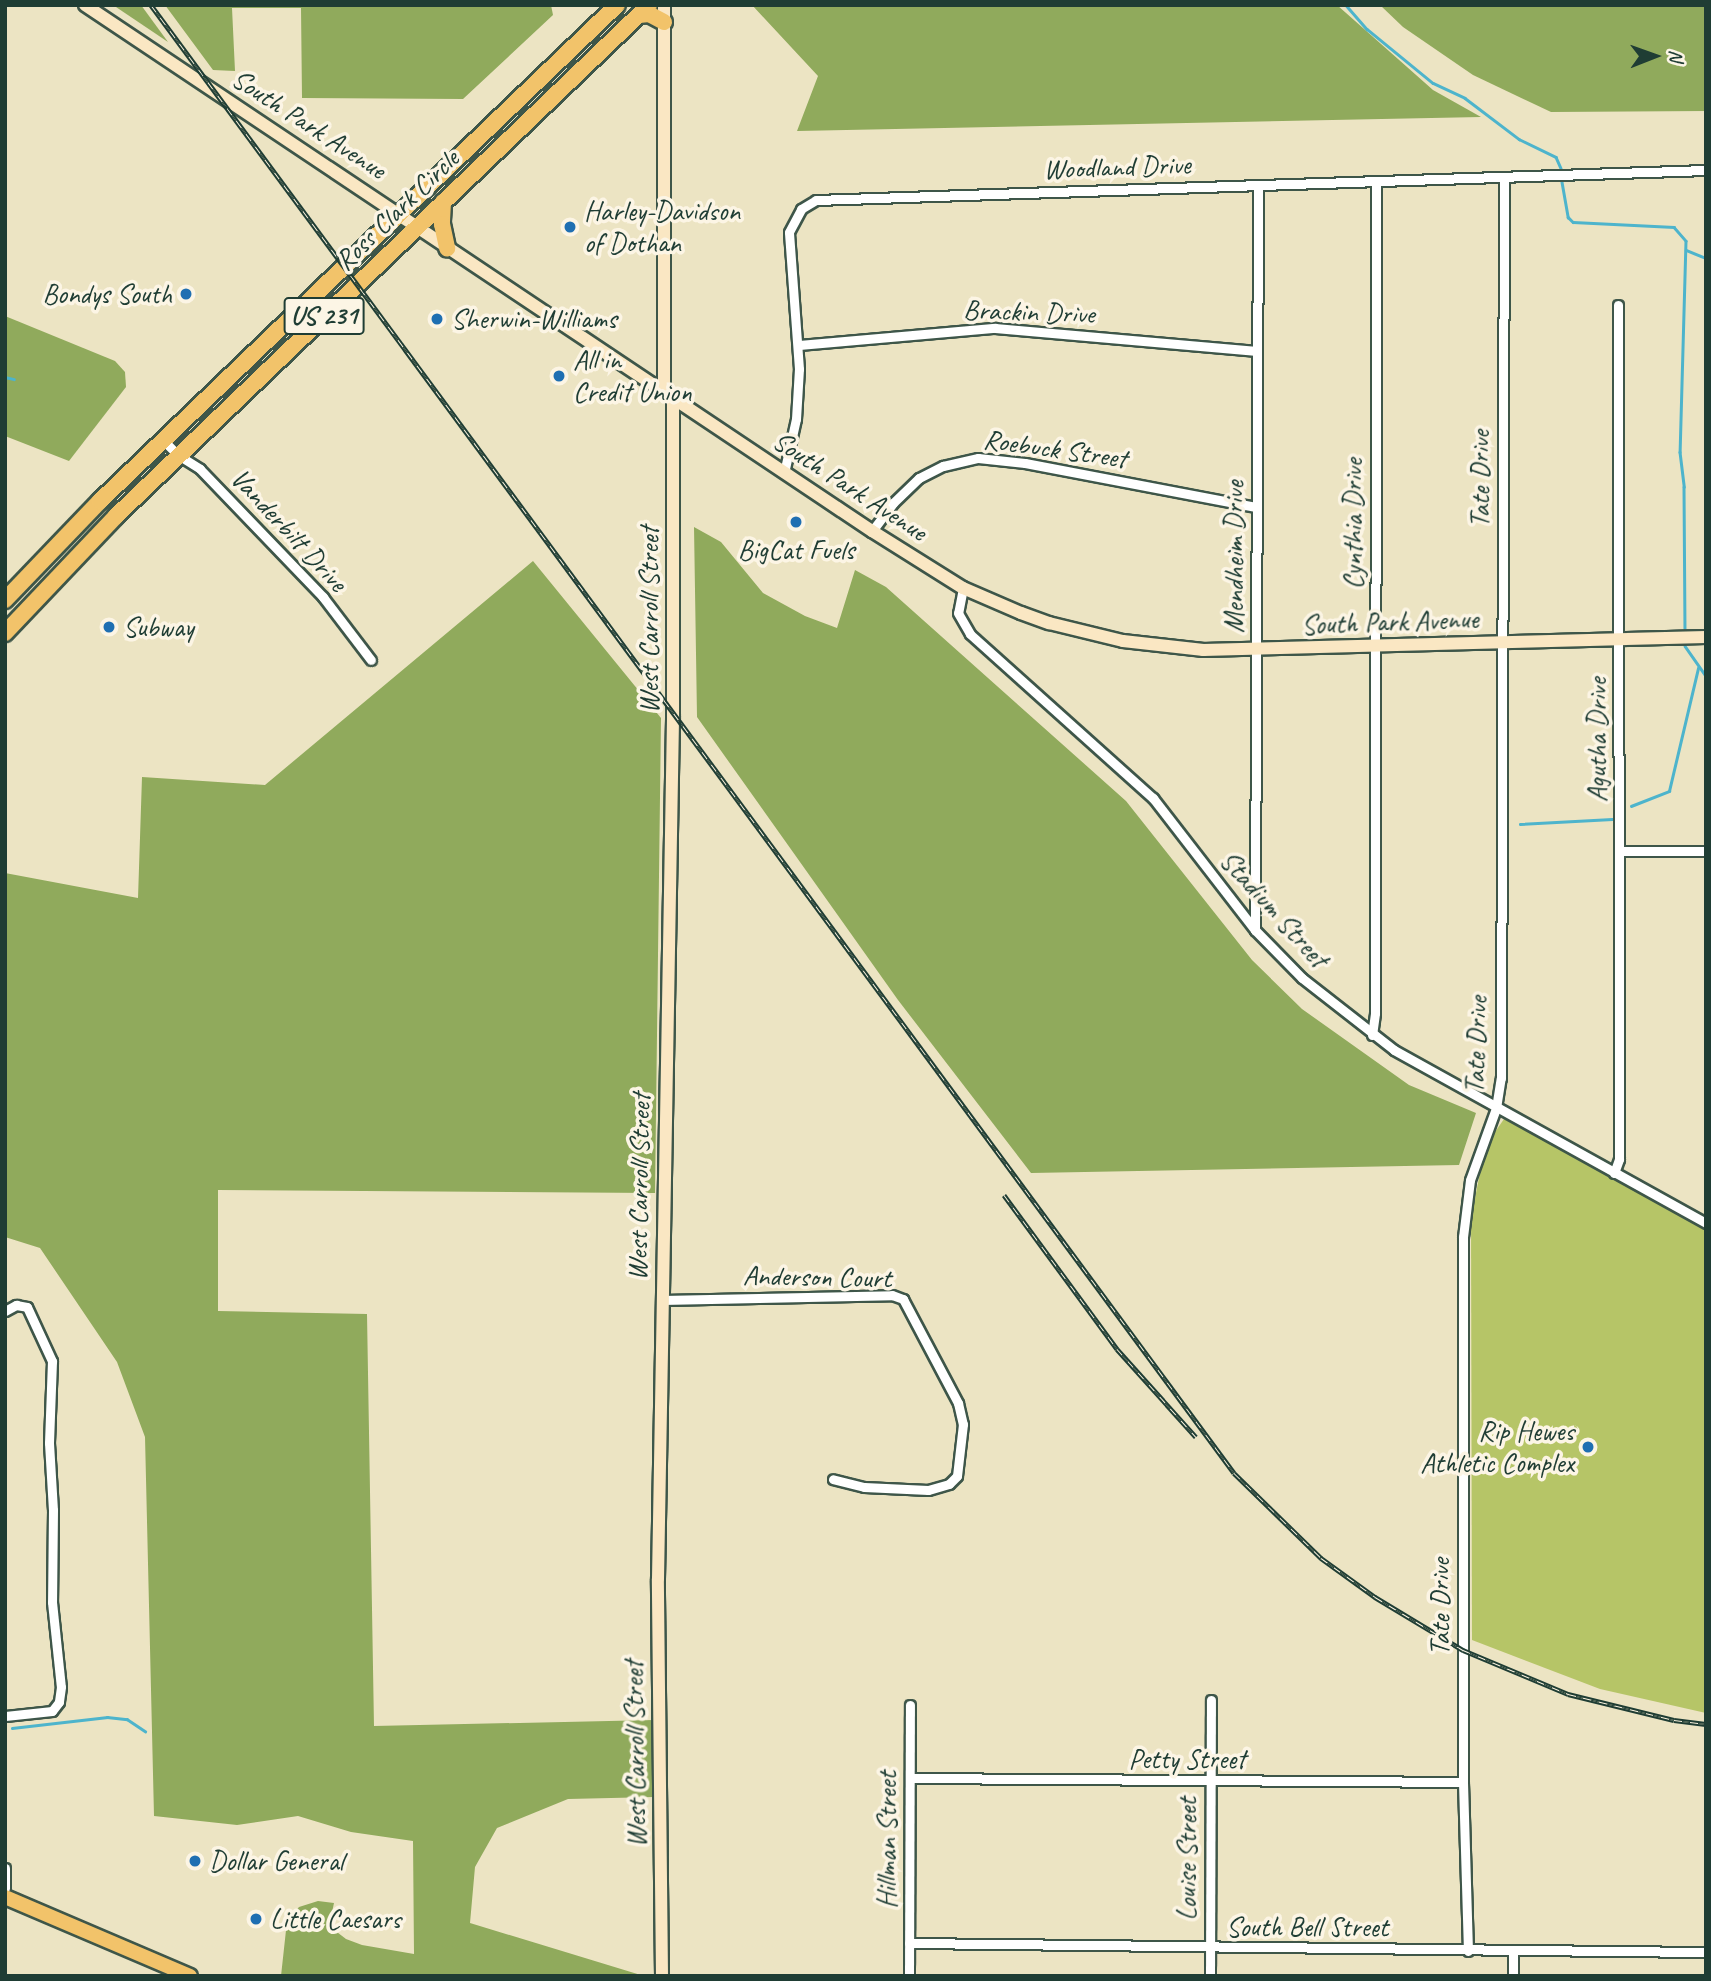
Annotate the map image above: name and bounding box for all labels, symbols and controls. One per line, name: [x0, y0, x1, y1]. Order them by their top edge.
north arrow: [1620, 21, 1690, 91]
text: N: [1664, 50, 1688, 62]
street label: South Park Avenue: [225, 61, 393, 187]
street label: Ross Clark Circle: [328, 142, 466, 278]
street label: Woodland Drive: [1043, 148, 1191, 186]
place label: Harley-Davidson of Dothan: [584, 194, 740, 260]
marker: Harley-Davidson of Dothan: [562, 219, 578, 235]
place label: Bondys South: [43, 277, 172, 311]
marker: Bondys South: [178, 286, 194, 302]
street label: Brackin Drive: [963, 293, 1095, 331]
road number: US 231: [282, 294, 366, 338]
place label: Sherwin-Williams: [451, 302, 616, 336]
marker: Sherwin-Williams: [429, 311, 445, 327]
place label: All in Credit Union: [573, 343, 691, 409]
marker: All in Credit Union: [551, 368, 567, 384]
street label: Roebuck Street: [981, 422, 1129, 476]
street label: South Park Avenue: [766, 423, 934, 549]
street label: Tate Drive: [1463, 430, 1497, 528]
street label: Cynthia Drive: [1336, 458, 1370, 590]
street label: Vanderbilt Drive: [224, 462, 354, 598]
street label: Mendheim Drive: [1217, 481, 1251, 633]
marker: BigCat Fuels: [788, 514, 804, 530]
street label: West Carroll Street: [632, 526, 666, 714]
place label: BigCat Fuels: [738, 533, 854, 567]
street label: South Park Avenue: [1301, 602, 1479, 642]
place label: Subway: [123, 610, 194, 644]
marker: Subway: [101, 619, 117, 635]
street label: Agutha Drive: [1580, 678, 1614, 802]
street label: Stadium Street: [1213, 844, 1335, 974]
street label: Tate Drive: [1458, 995, 1494, 1095]
street label: West Carroll Street: [621, 1093, 657, 1281]
street label: Anderson Court: [743, 1259, 891, 1295]
place label: Rip Hewes Athletic Complex: [1420, 1414, 1574, 1480]
marker: Rip Hewes Athletic Complex: [1580, 1439, 1596, 1455]
street label: Tate Drive: [1423, 1558, 1457, 1656]
street label: West Carroll Street: [617, 1660, 653, 1848]
street label: Petty Street: [1128, 1742, 1246, 1776]
street label: Hillman Street: [870, 1771, 904, 1909]
street label: Louise Street: [1170, 1797, 1204, 1921]
place label: Dollar General: [209, 1844, 344, 1878]
marker: Dollar General: [187, 1853, 203, 1869]
place label: Little Caesars: [270, 1902, 402, 1936]
street label: South Bell Street: [1225, 1910, 1389, 1944]
marker: Little Caesars: [248, 1911, 264, 1927]

